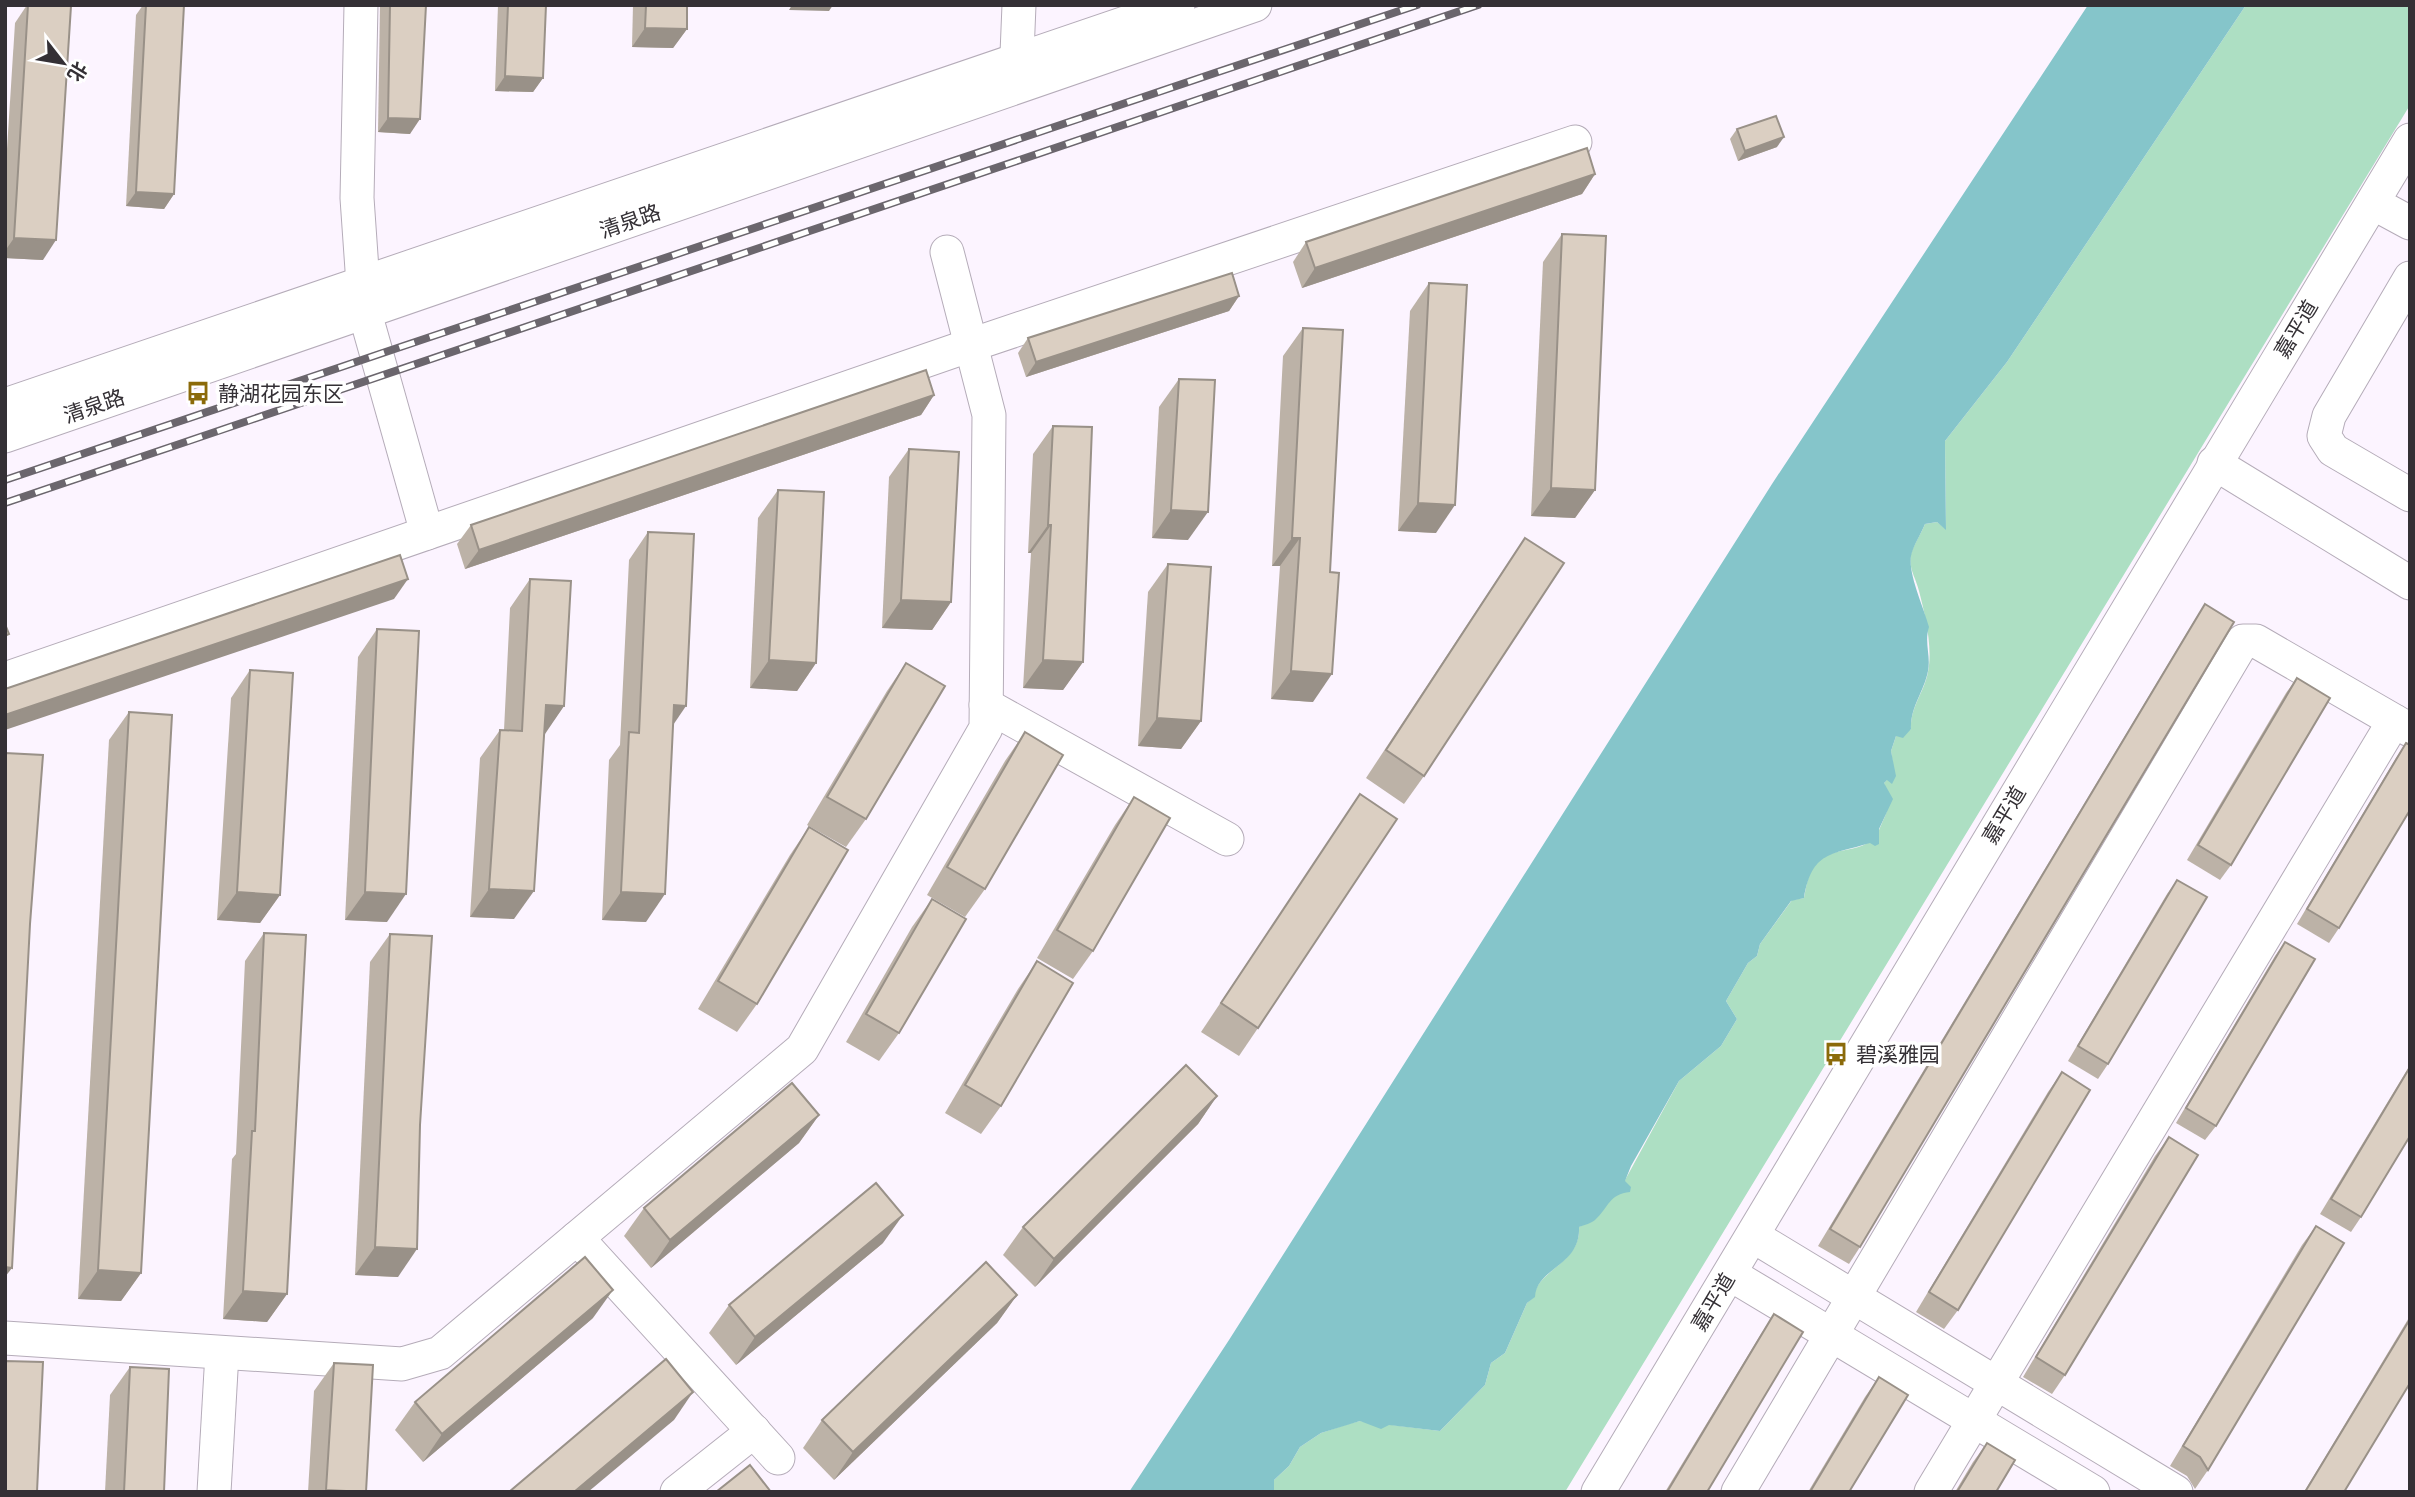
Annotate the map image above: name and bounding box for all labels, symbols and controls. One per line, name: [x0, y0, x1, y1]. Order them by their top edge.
north arrow: [28, 28, 98, 98]
text: 北: [62, 57, 94, 87]
street label: 清泉路: [595, 197, 665, 245]
street label: 嘉平道: [2267, 295, 2325, 363]
bus stop icon: 静湖花园东区: [184, 379, 212, 407]
place label: 静湖花园东区: [218, 379, 344, 408]
street label: 清泉路: [59, 382, 129, 430]
street label: 嘉平道: [1975, 781, 2033, 849]
bus stop icon: 碧溪雅园: [1822, 1040, 1850, 1068]
place label: 碧溪雅园: [1856, 1040, 1940, 1069]
street label: 嘉平道: [1684, 1268, 1742, 1336]

